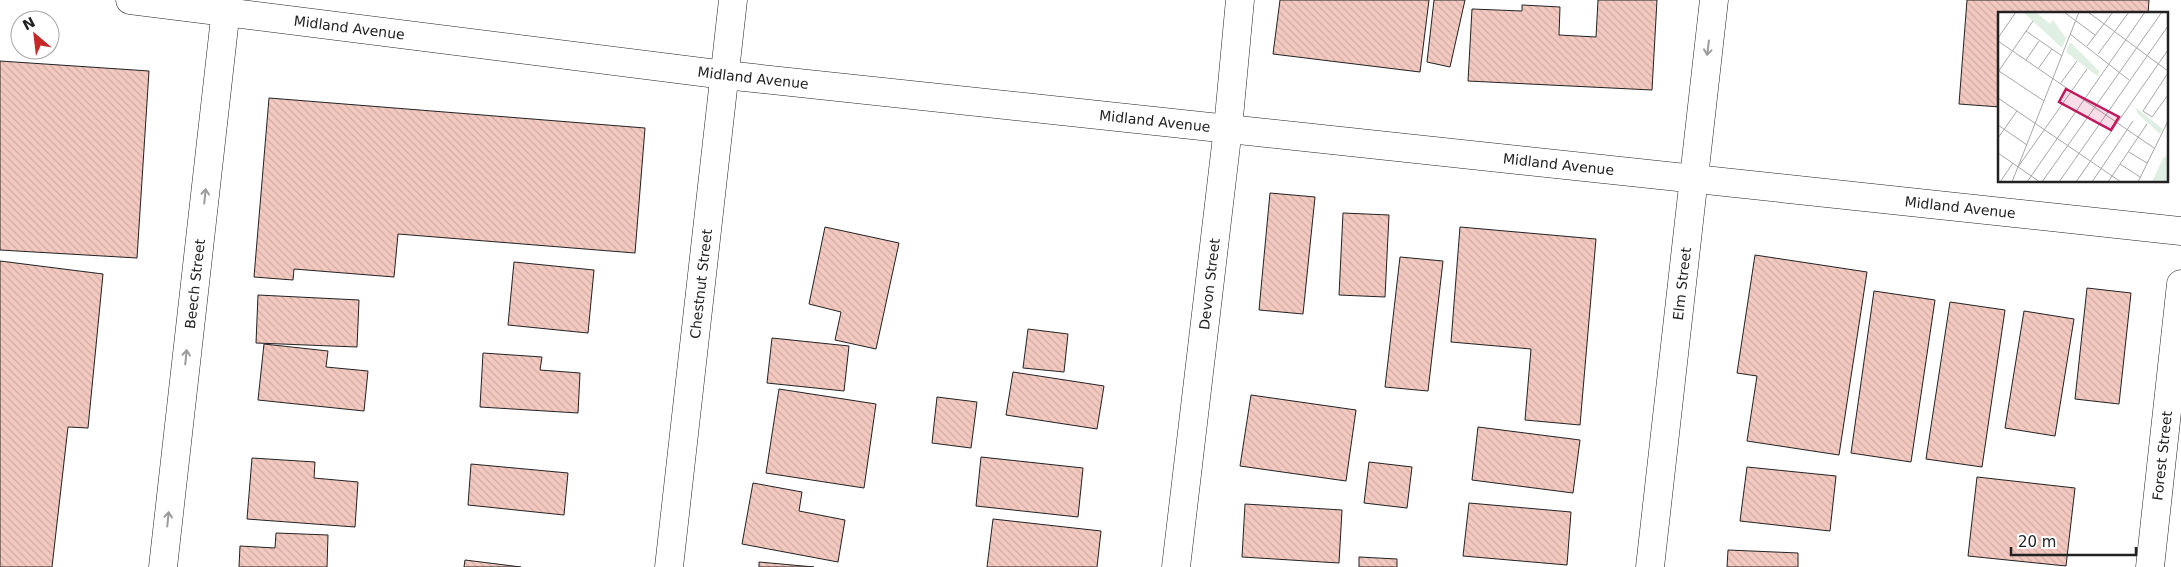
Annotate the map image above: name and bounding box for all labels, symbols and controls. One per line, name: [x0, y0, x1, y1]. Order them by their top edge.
north arrow: [10, 10, 60, 60]
inset map: [1998, 12, 2168, 182]
street label: Midland Avenue: [293, 13, 406, 43]
text: N: [20, 14, 38, 33]
one-way arrow: [1703, 40, 1713, 56]
street label: Midland Avenue: [697, 64, 809, 92]
street label: Midland Avenue: [1098, 107, 1211, 135]
street label: Midland Avenue: [1502, 150, 1615, 178]
one-way arrow: [200, 188, 210, 204]
street label: Midland Avenue: [1904, 193, 2017, 221]
street label: Chestnut Street: [687, 228, 715, 340]
street label: Beech Street: [182, 237, 208, 330]
street label: Devon Street: [1196, 237, 1223, 331]
street label: Elm Street: [1670, 246, 1694, 321]
one-way arrow: [182, 349, 191, 365]
street label: Forest Street: [2149, 410, 2175, 501]
one-way arrow: [163, 511, 173, 527]
scale bar: [2011, 524, 2136, 556]
text: 20 m: [2018, 533, 2056, 551]

